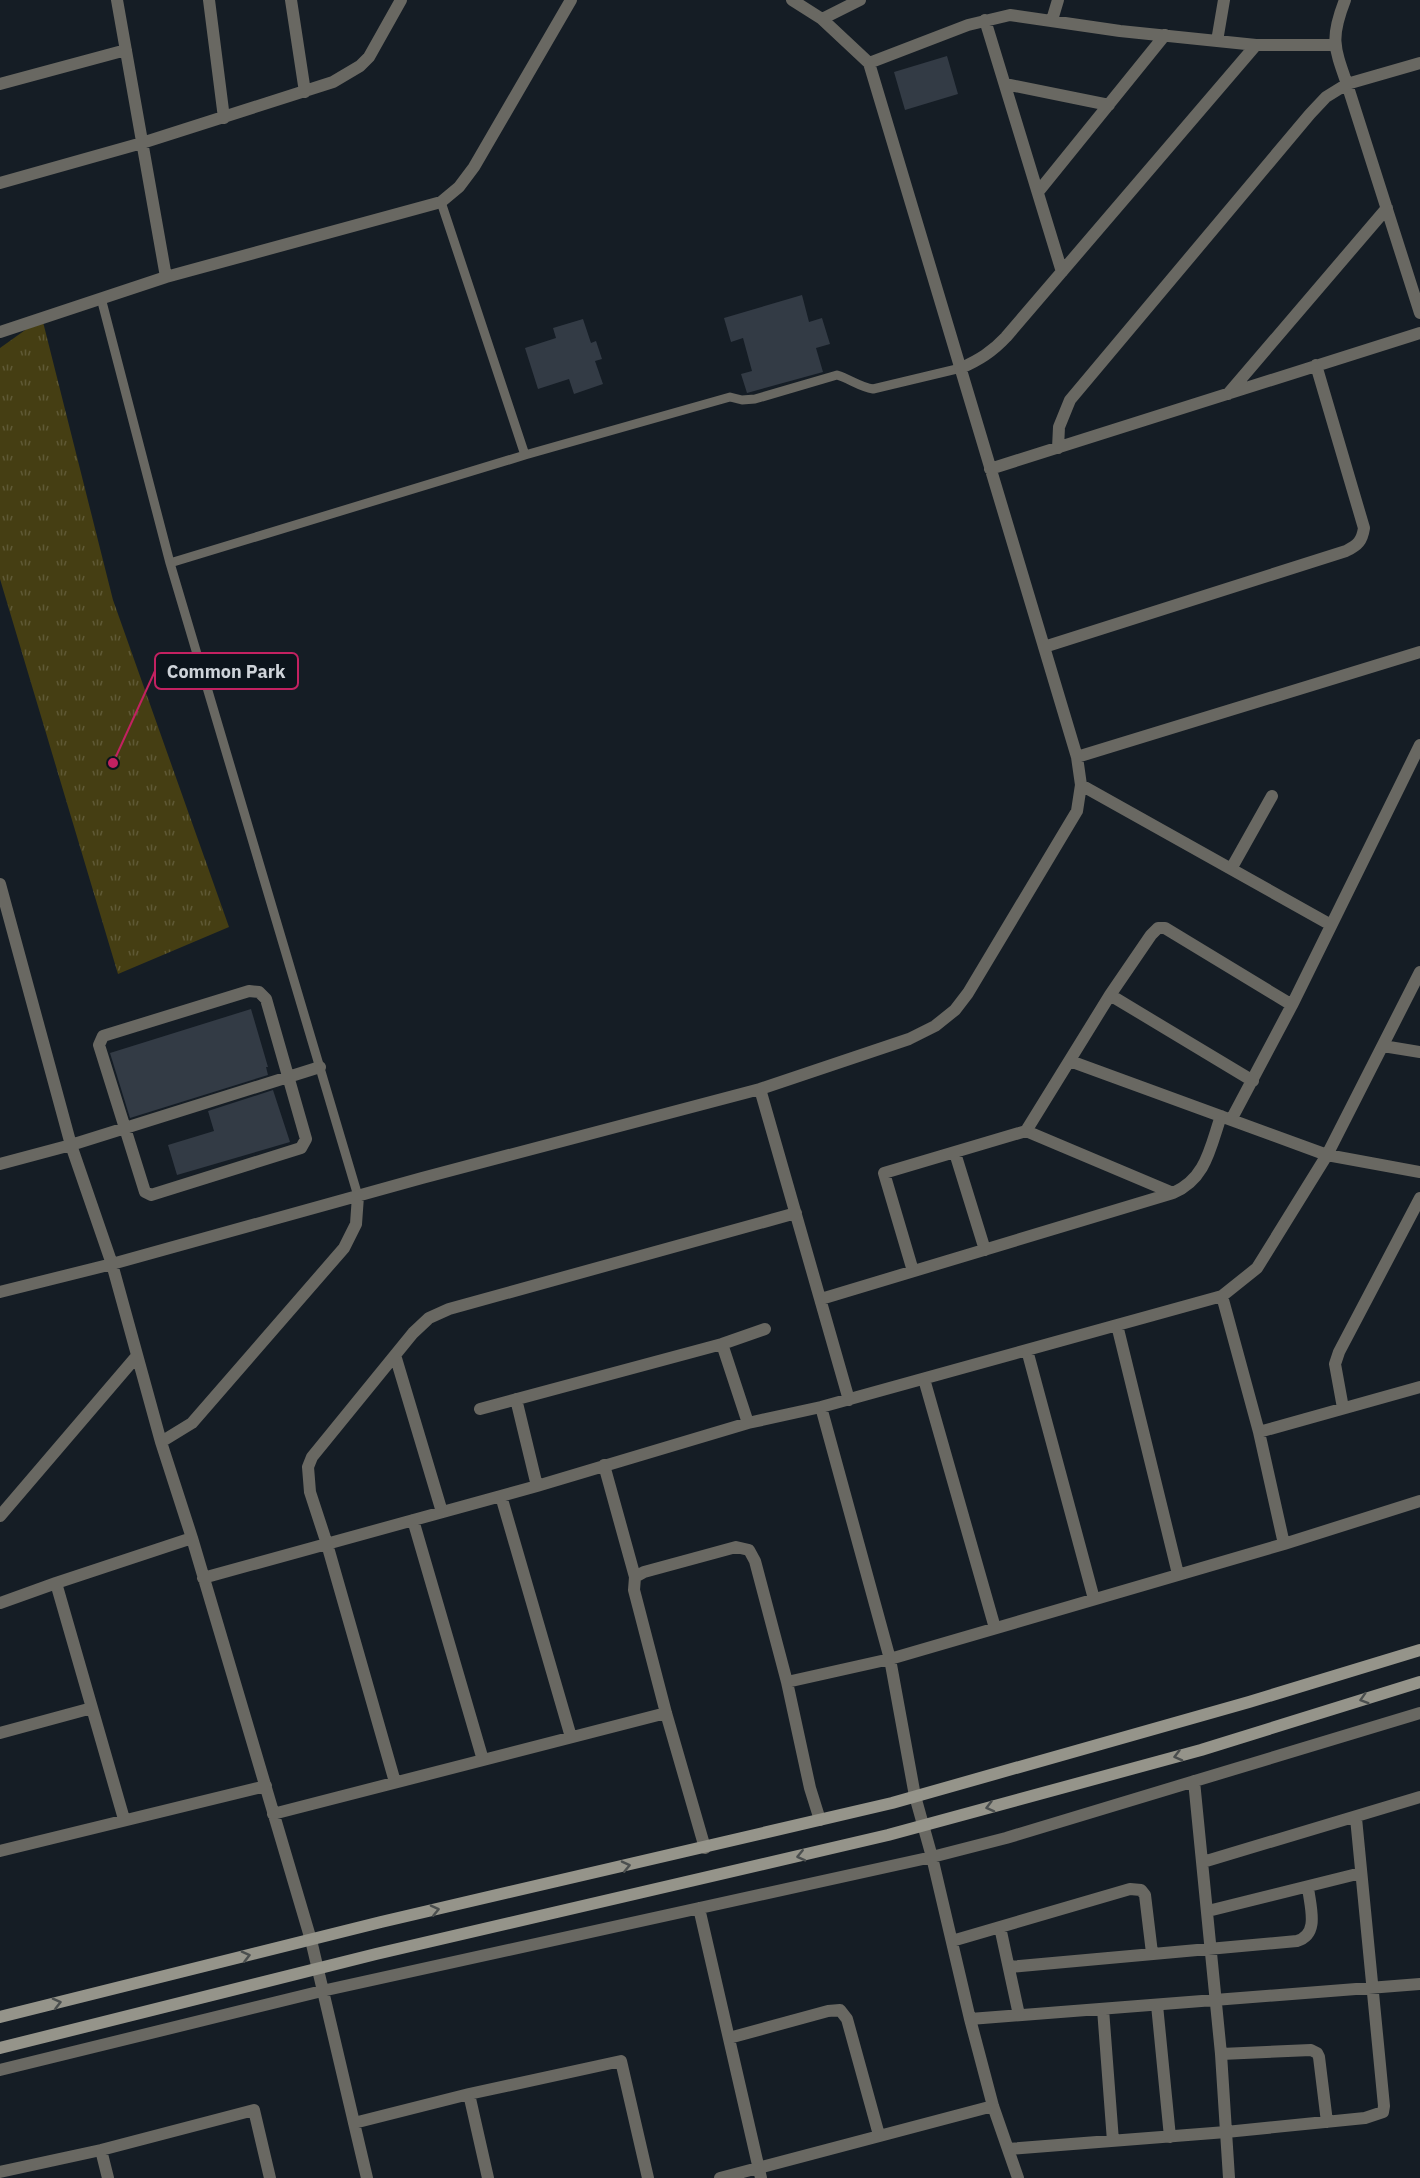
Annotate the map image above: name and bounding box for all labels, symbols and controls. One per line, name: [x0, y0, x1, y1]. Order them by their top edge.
callout: Common Park: [155, 653, 298, 689]
text: Common Park: [167, 660, 286, 683]
one-way arrow: [1359, 1692, 1370, 1704]
one-way arrow: [1173, 1749, 1183, 1762]
one-way arrow: [985, 1800, 995, 1813]
one-way arrow: [796, 1849, 806, 1862]
one-way arrow: [620, 1860, 630, 1873]
one-way arrow: [430, 1904, 440, 1917]
one-way arrow: [241, 1950, 251, 1963]
one-way arrow: [52, 1997, 62, 2010]

